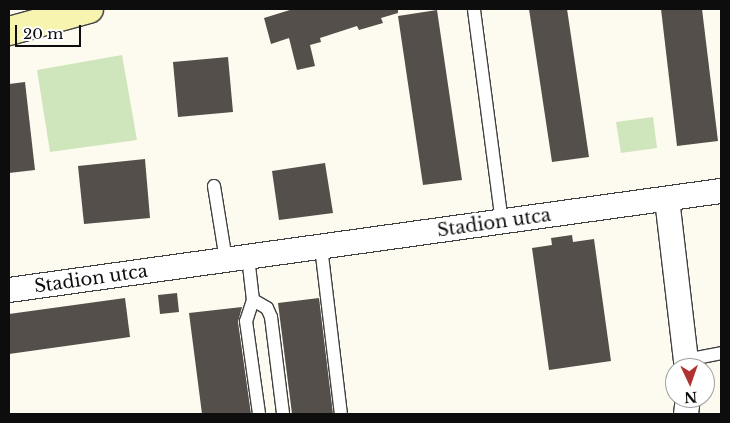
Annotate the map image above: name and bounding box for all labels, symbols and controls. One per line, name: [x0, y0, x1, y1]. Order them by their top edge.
scale bar: [18, 15, 84, 47]
text: 20 m: [23, 24, 63, 43]
street label: Stadion utca: [436, 204, 552, 242]
street label: Stadion utca: [33, 260, 149, 298]
north arrow: [665, 358, 715, 408]
text: N: [684, 388, 698, 406]

